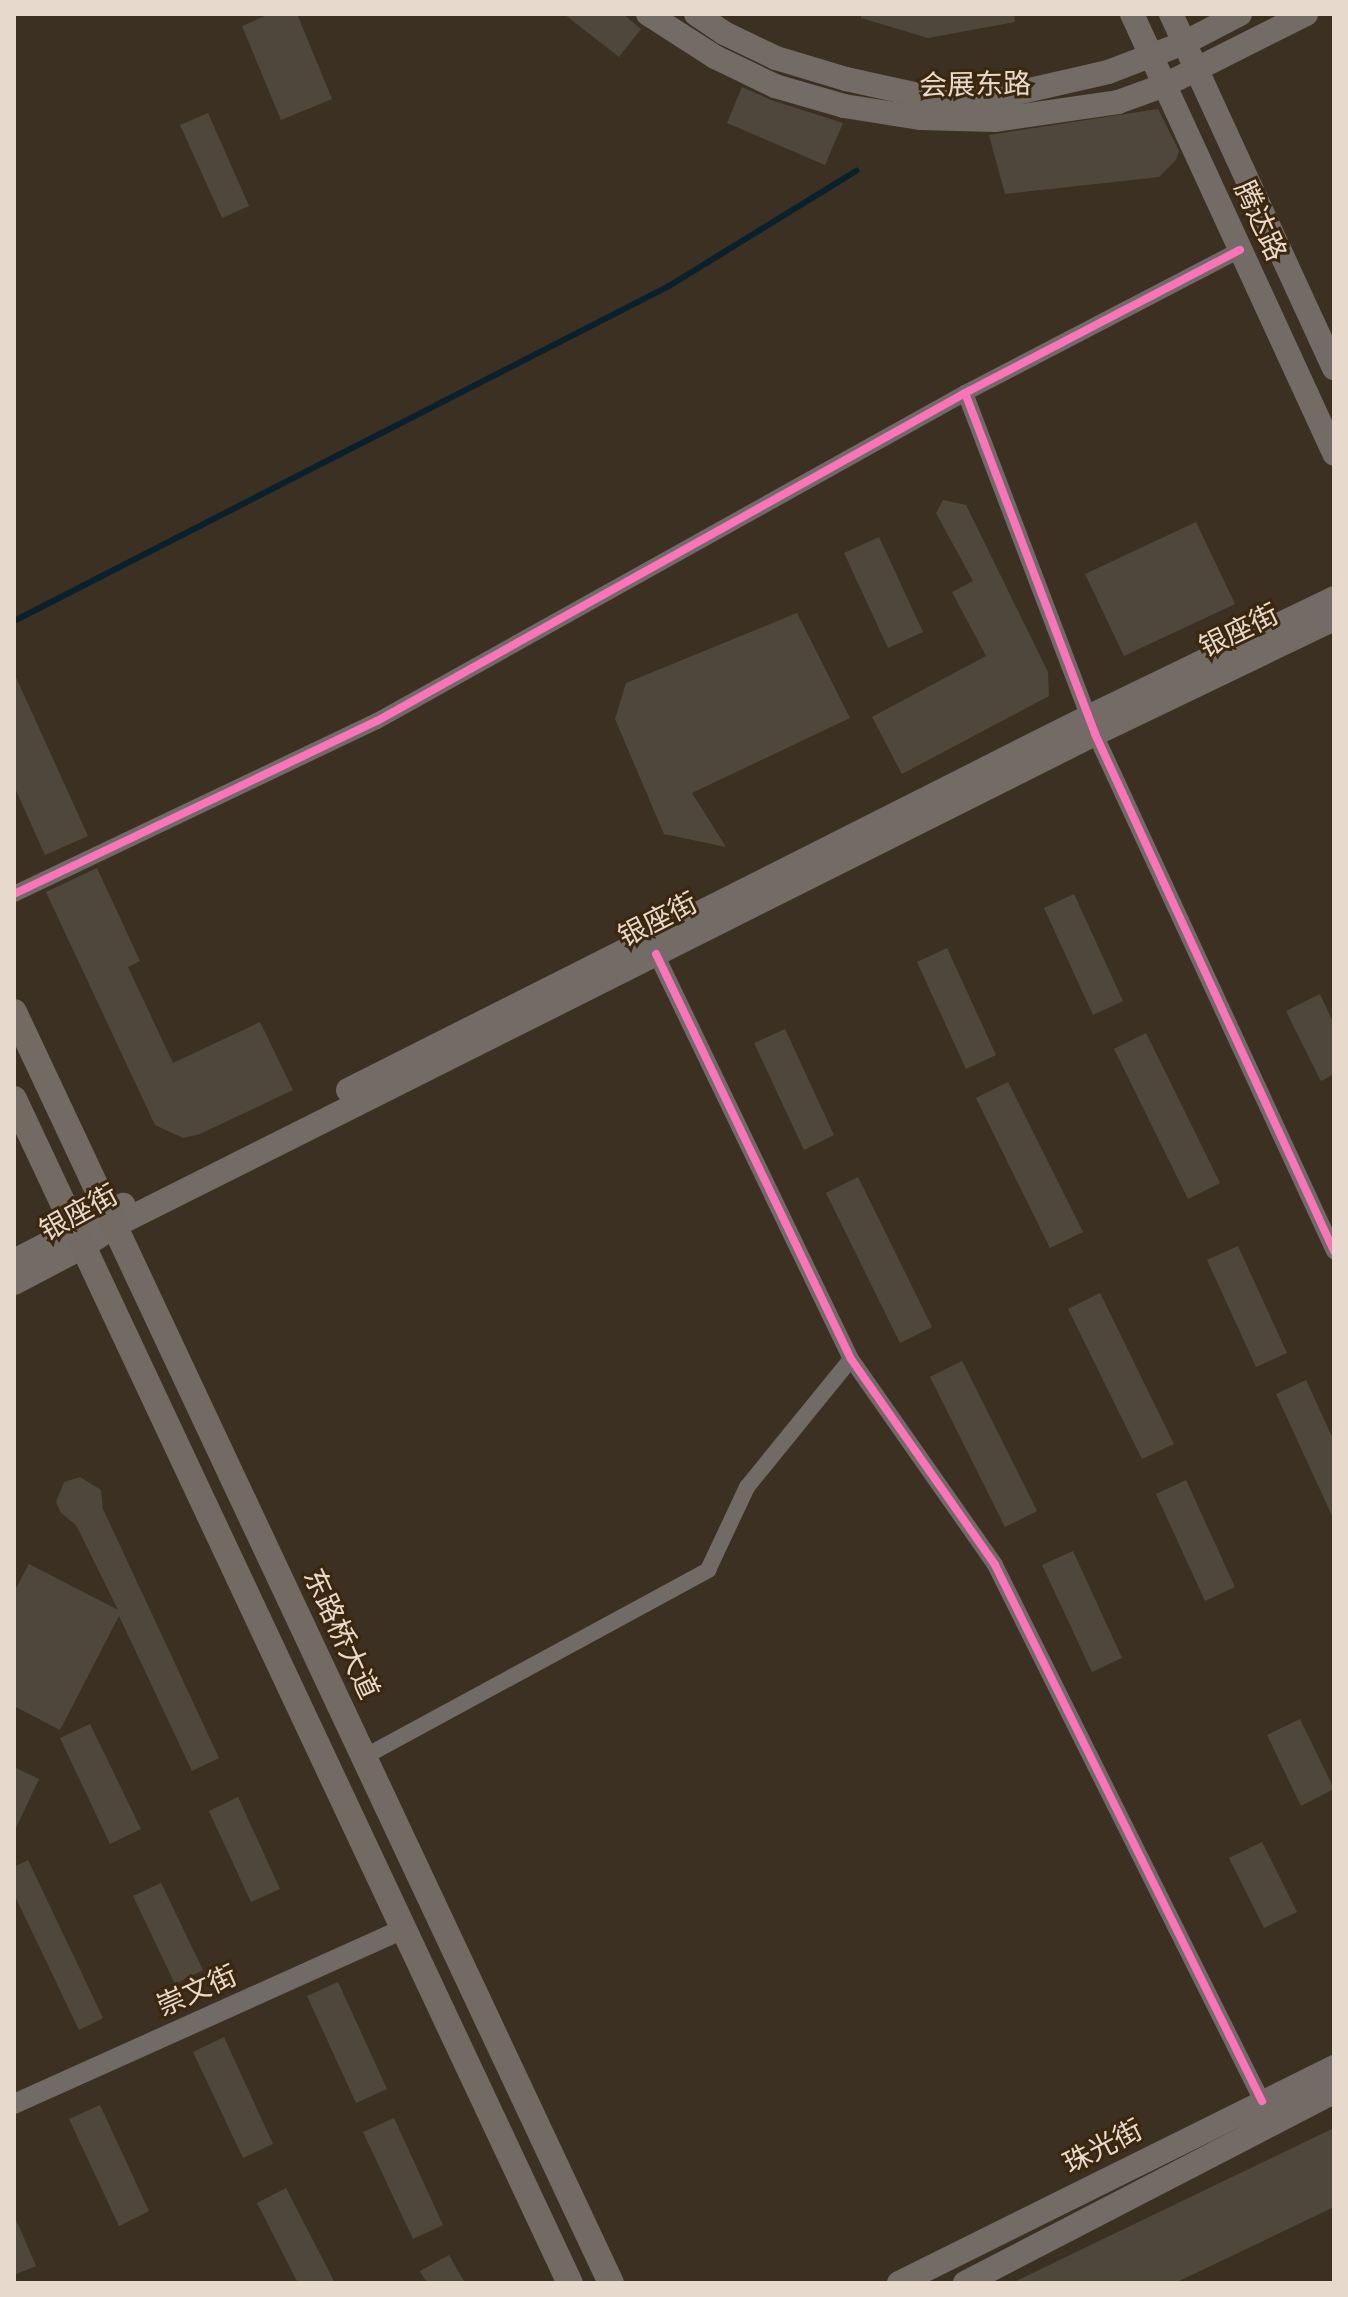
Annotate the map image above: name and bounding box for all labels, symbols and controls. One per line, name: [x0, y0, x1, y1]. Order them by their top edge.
street label: 会展东路: [919, 67, 1031, 103]
street label: 腾达路: [1227, 176, 1293, 266]
street label: 银座街: [1194, 597, 1284, 665]
street label: 银座街: [613, 886, 703, 954]
street label: 银座街: [34, 1178, 124, 1248]
street label: 东路桥大道: [296, 1563, 386, 1705]
street label: 崇文街: [152, 1959, 242, 2023]
street label: 珠光街: [1058, 2113, 1148, 2181]

